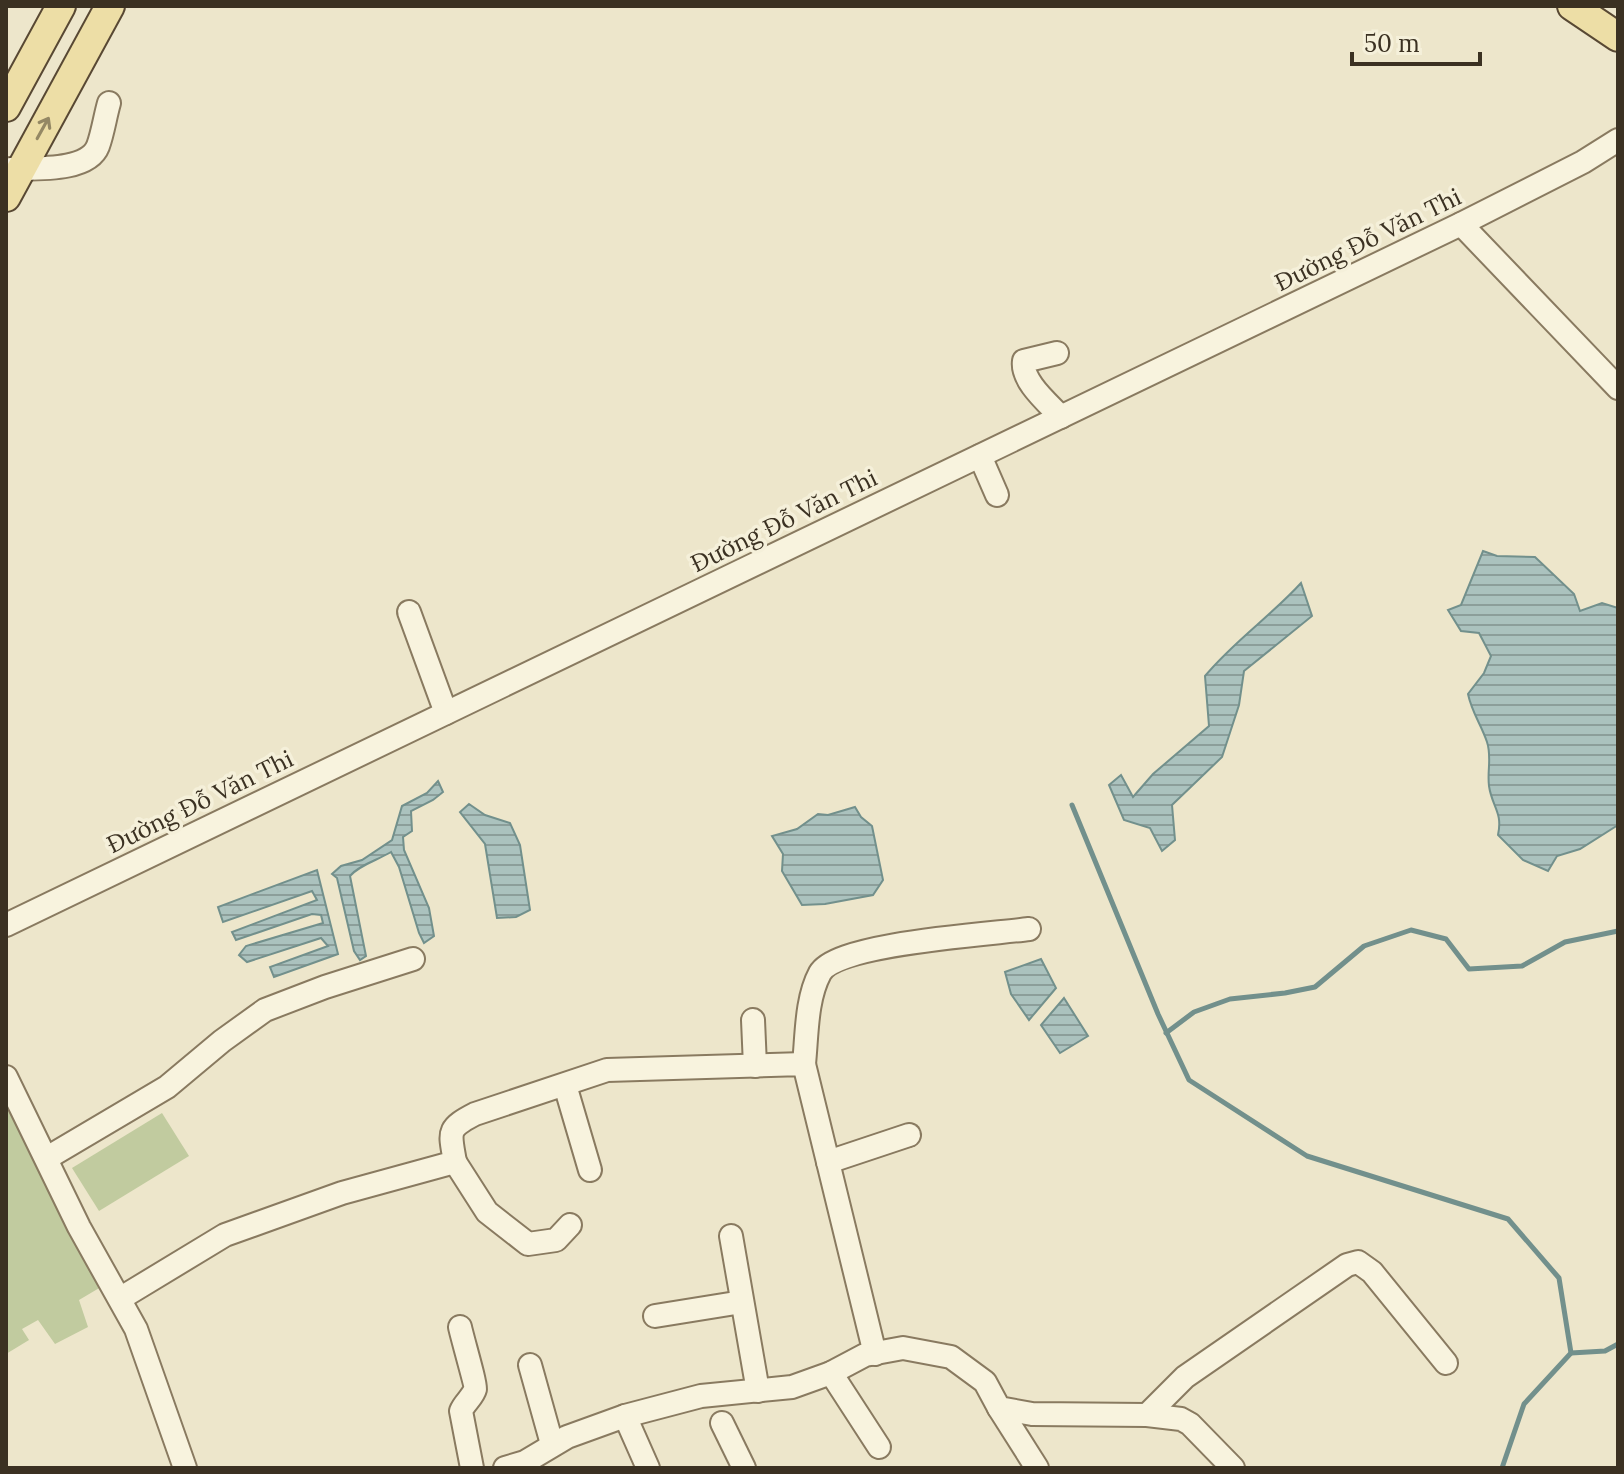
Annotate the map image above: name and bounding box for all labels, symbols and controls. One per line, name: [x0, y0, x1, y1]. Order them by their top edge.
scale bar: [1352, 16, 1480, 66]
text: 50 m: [1364, 28, 1420, 59]
one-way arrow: [36, 117, 52, 140]
street label: Đường Đỗ Văn Thi: [1270, 181, 1466, 298]
street label: Đường Đỗ Văn Thi: [686, 462, 882, 579]
street label: Đường Đỗ Văn Thi: [102, 743, 298, 860]

